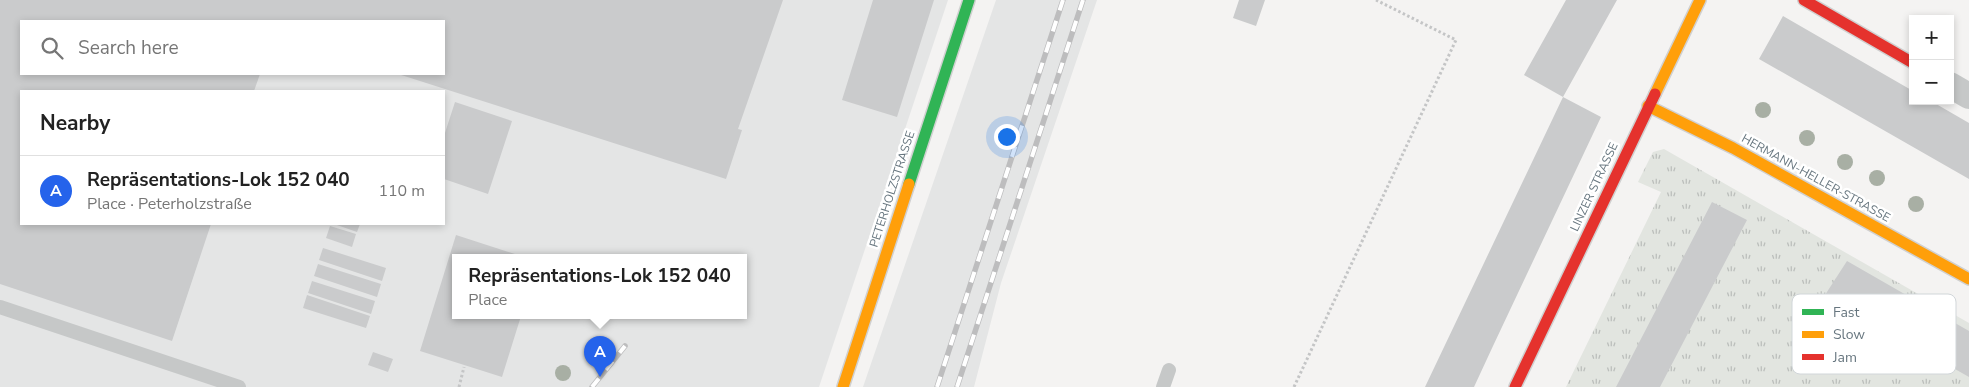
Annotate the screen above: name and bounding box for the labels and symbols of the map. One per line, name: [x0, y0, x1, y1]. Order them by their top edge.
your location: [994, 124, 1020, 150]
street label: PETERHOLZSTRASSE: [866, 129, 918, 249]
street label: HERMANN-HELLER-STRASSE: [1739, 130, 1893, 226]
street label: LINZER STRASSE: [1566, 140, 1622, 234]
legend: [1792, 294, 1956, 374]
text: Fast: [1833, 303, 1859, 322]
text: Slow: [1833, 325, 1865, 344]
pin: A: [584, 336, 616, 377]
text: Jam: [1832, 348, 1857, 367]

